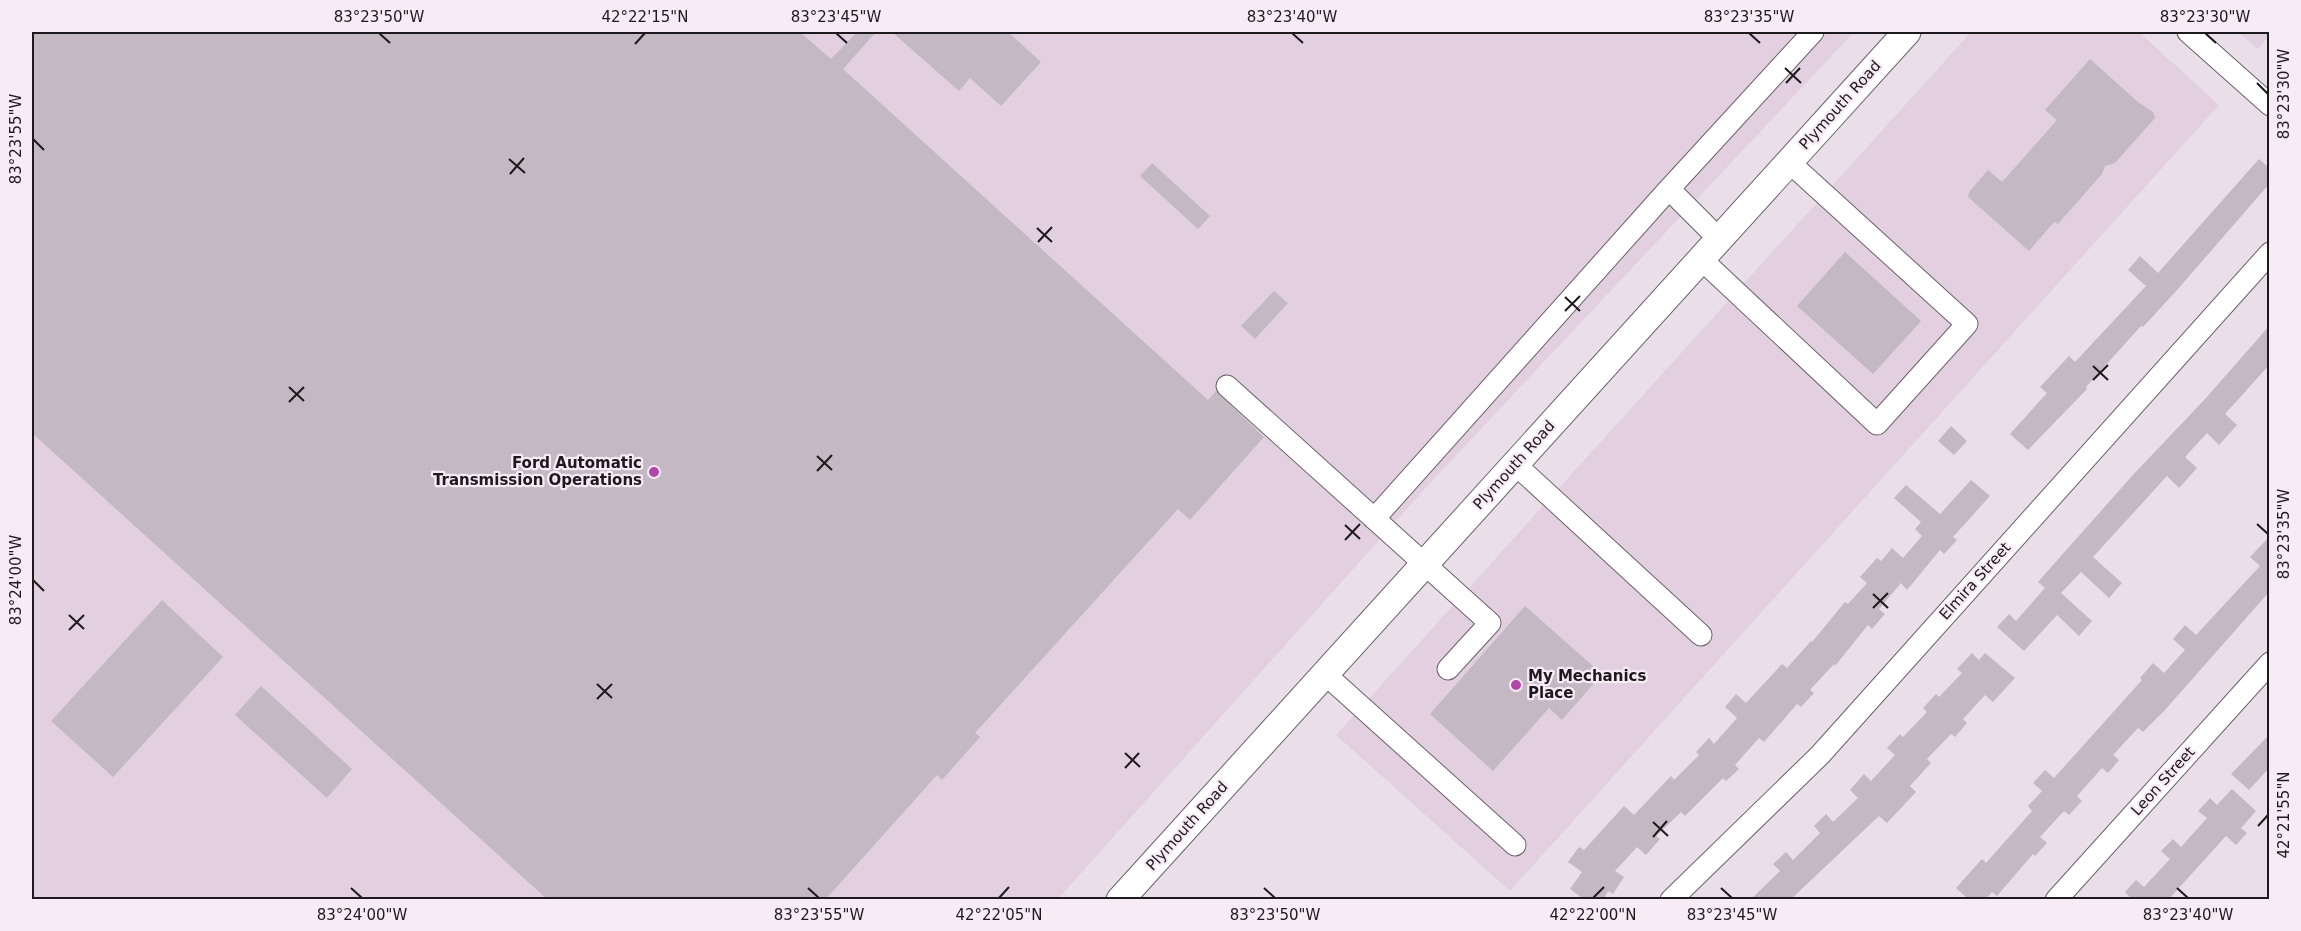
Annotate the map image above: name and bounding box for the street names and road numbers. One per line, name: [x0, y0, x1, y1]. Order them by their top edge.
street label: Plymouth Road: [1795, 57, 1885, 153]
street label: Plymouth Road: [1469, 417, 1559, 513]
street label: Elmira Street: [1935, 538, 2015, 623]
street label: Leon Street: [2127, 743, 2199, 819]
street label: Plymouth Road: [1142, 778, 1232, 874]

